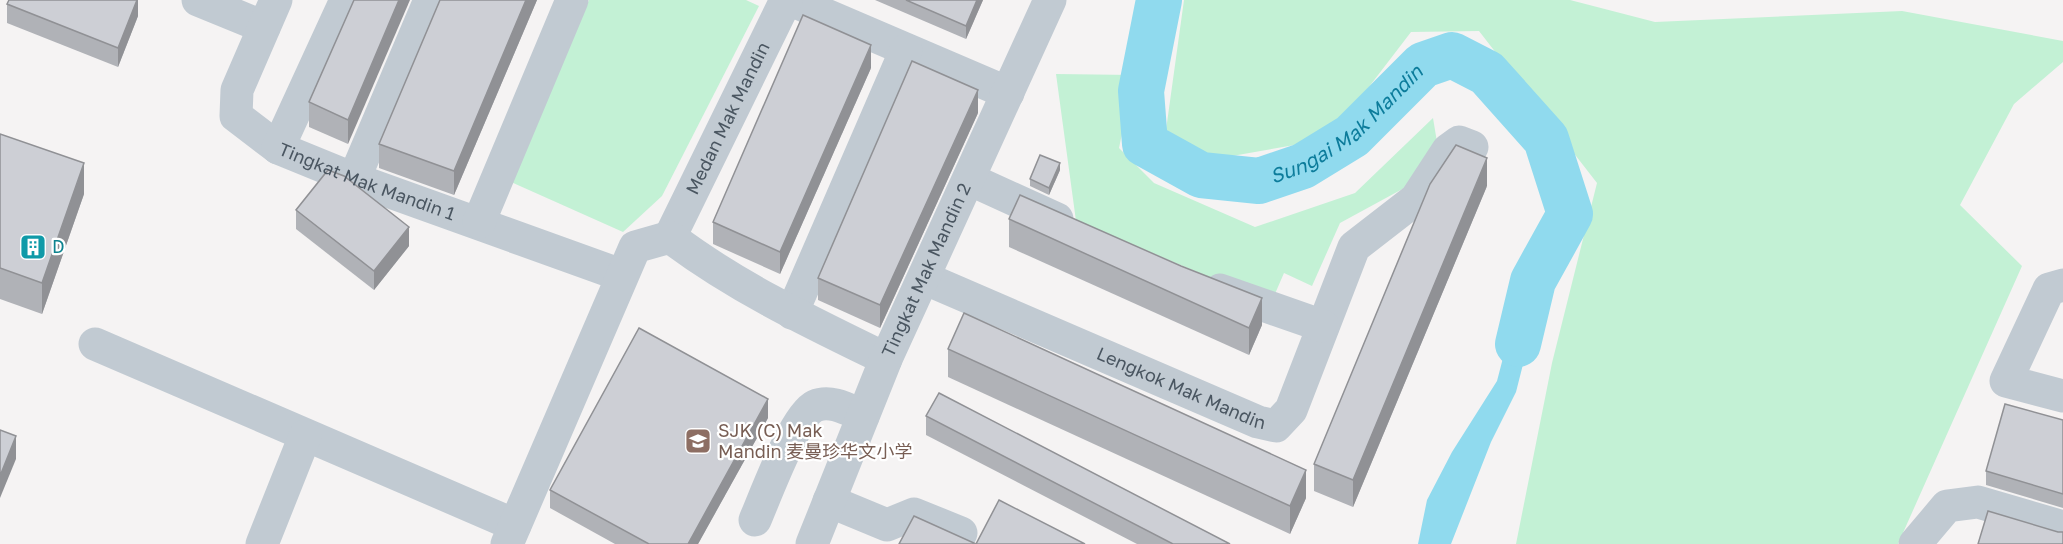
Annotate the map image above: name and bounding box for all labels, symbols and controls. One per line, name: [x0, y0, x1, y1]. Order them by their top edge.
street label: Medan Mak Mandin: [681, 38, 774, 198]
water label: Sungai Mak Mandin: [1266, 59, 1428, 187]
street label: Tingkat Mak Mandin 1: [276, 137, 459, 225]
street label: Tingkat Mak Mandin 2: [876, 179, 975, 360]
building icon: D: [18, 232, 48, 262]
place label: D: [52, 235, 65, 257]
street label: Lengkok Mak Mandin: [1094, 342, 1268, 433]
place label: SJK (C) Mak Mandin 麦曼珍华文小学: [718, 419, 912, 462]
school or university icon: SJK (C) Mak Mandin 麦曼珍华文小学: [683, 426, 713, 456]

